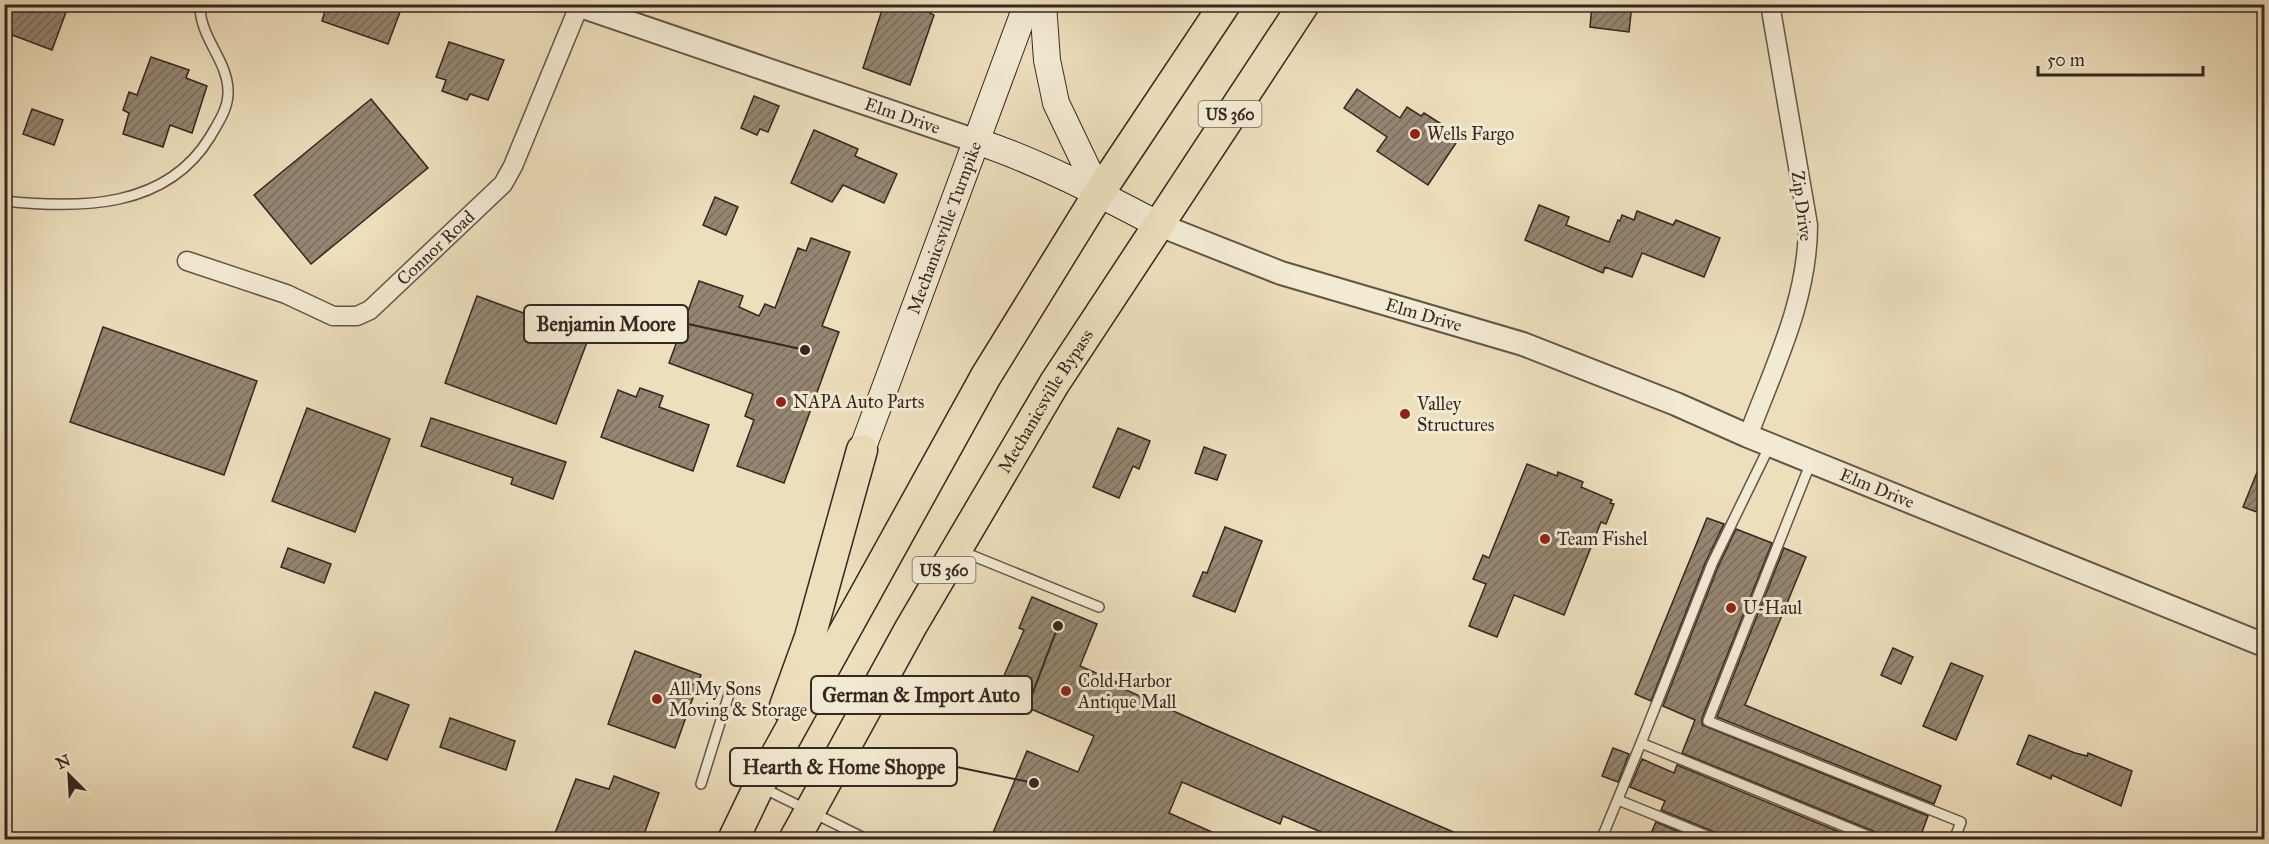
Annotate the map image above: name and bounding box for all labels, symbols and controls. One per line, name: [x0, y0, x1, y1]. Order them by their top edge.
scale bar: [2038, 39, 2203, 77]
text: 50 m: [2047, 49, 2085, 71]
street label: Elm Drive: [862, 93, 943, 139]
road number: US 360: [1198, 101, 1262, 127]
place label: Wells Fargo: [1427, 123, 1514, 146]
marker: Wells Fargo: [1408, 127, 1422, 141]
street label: Mechanicsville Turnpike: [902, 138, 986, 317]
street label: Zip Drive: [1787, 170, 1817, 242]
street label: Connor Road: [392, 206, 479, 290]
street label: Elm Drive: [1383, 293, 1464, 336]
callout: Benjamin Moore: [524, 305, 688, 343]
text: Benjamin Moore: [536, 312, 676, 337]
street label: Mechanicsville Bypass: [993, 325, 1098, 477]
place label: NAPA Auto Parts: [793, 391, 924, 413]
place label: Valley Structures: [1416, 393, 1494, 436]
marker: NAPA Auto Parts: [774, 395, 788, 409]
marker: Valley Structures: [1398, 407, 1412, 421]
street label: Elm Drive: [1837, 463, 1918, 513]
place label: Team Fishel: [1557, 528, 1648, 550]
marker: Team Fishel: [1538, 532, 1552, 546]
road number: US 360: [912, 557, 976, 583]
place label: U-Haul: [1743, 597, 1802, 619]
marker: U-Haul: [1724, 601, 1738, 615]
place label: Cold Harbor Antique Mall: [1077, 670, 1177, 714]
callout: German & Import Auto: [811, 676, 1032, 714]
place label: All My Sons Moving & Storage: [668, 678, 807, 722]
text: German & Import Auto: [822, 683, 1020, 708]
marker: Cold Harbor Antique Mall: [1059, 684, 1073, 698]
marker: All My Sons Moving & Storage: [650, 692, 664, 706]
north arrow: [39, 745, 99, 805]
callout: Hearth & Home Shoppe: [730, 748, 957, 786]
text: N: [53, 750, 74, 773]
text: Hearth & Home Shoppe: [743, 755, 946, 780]

